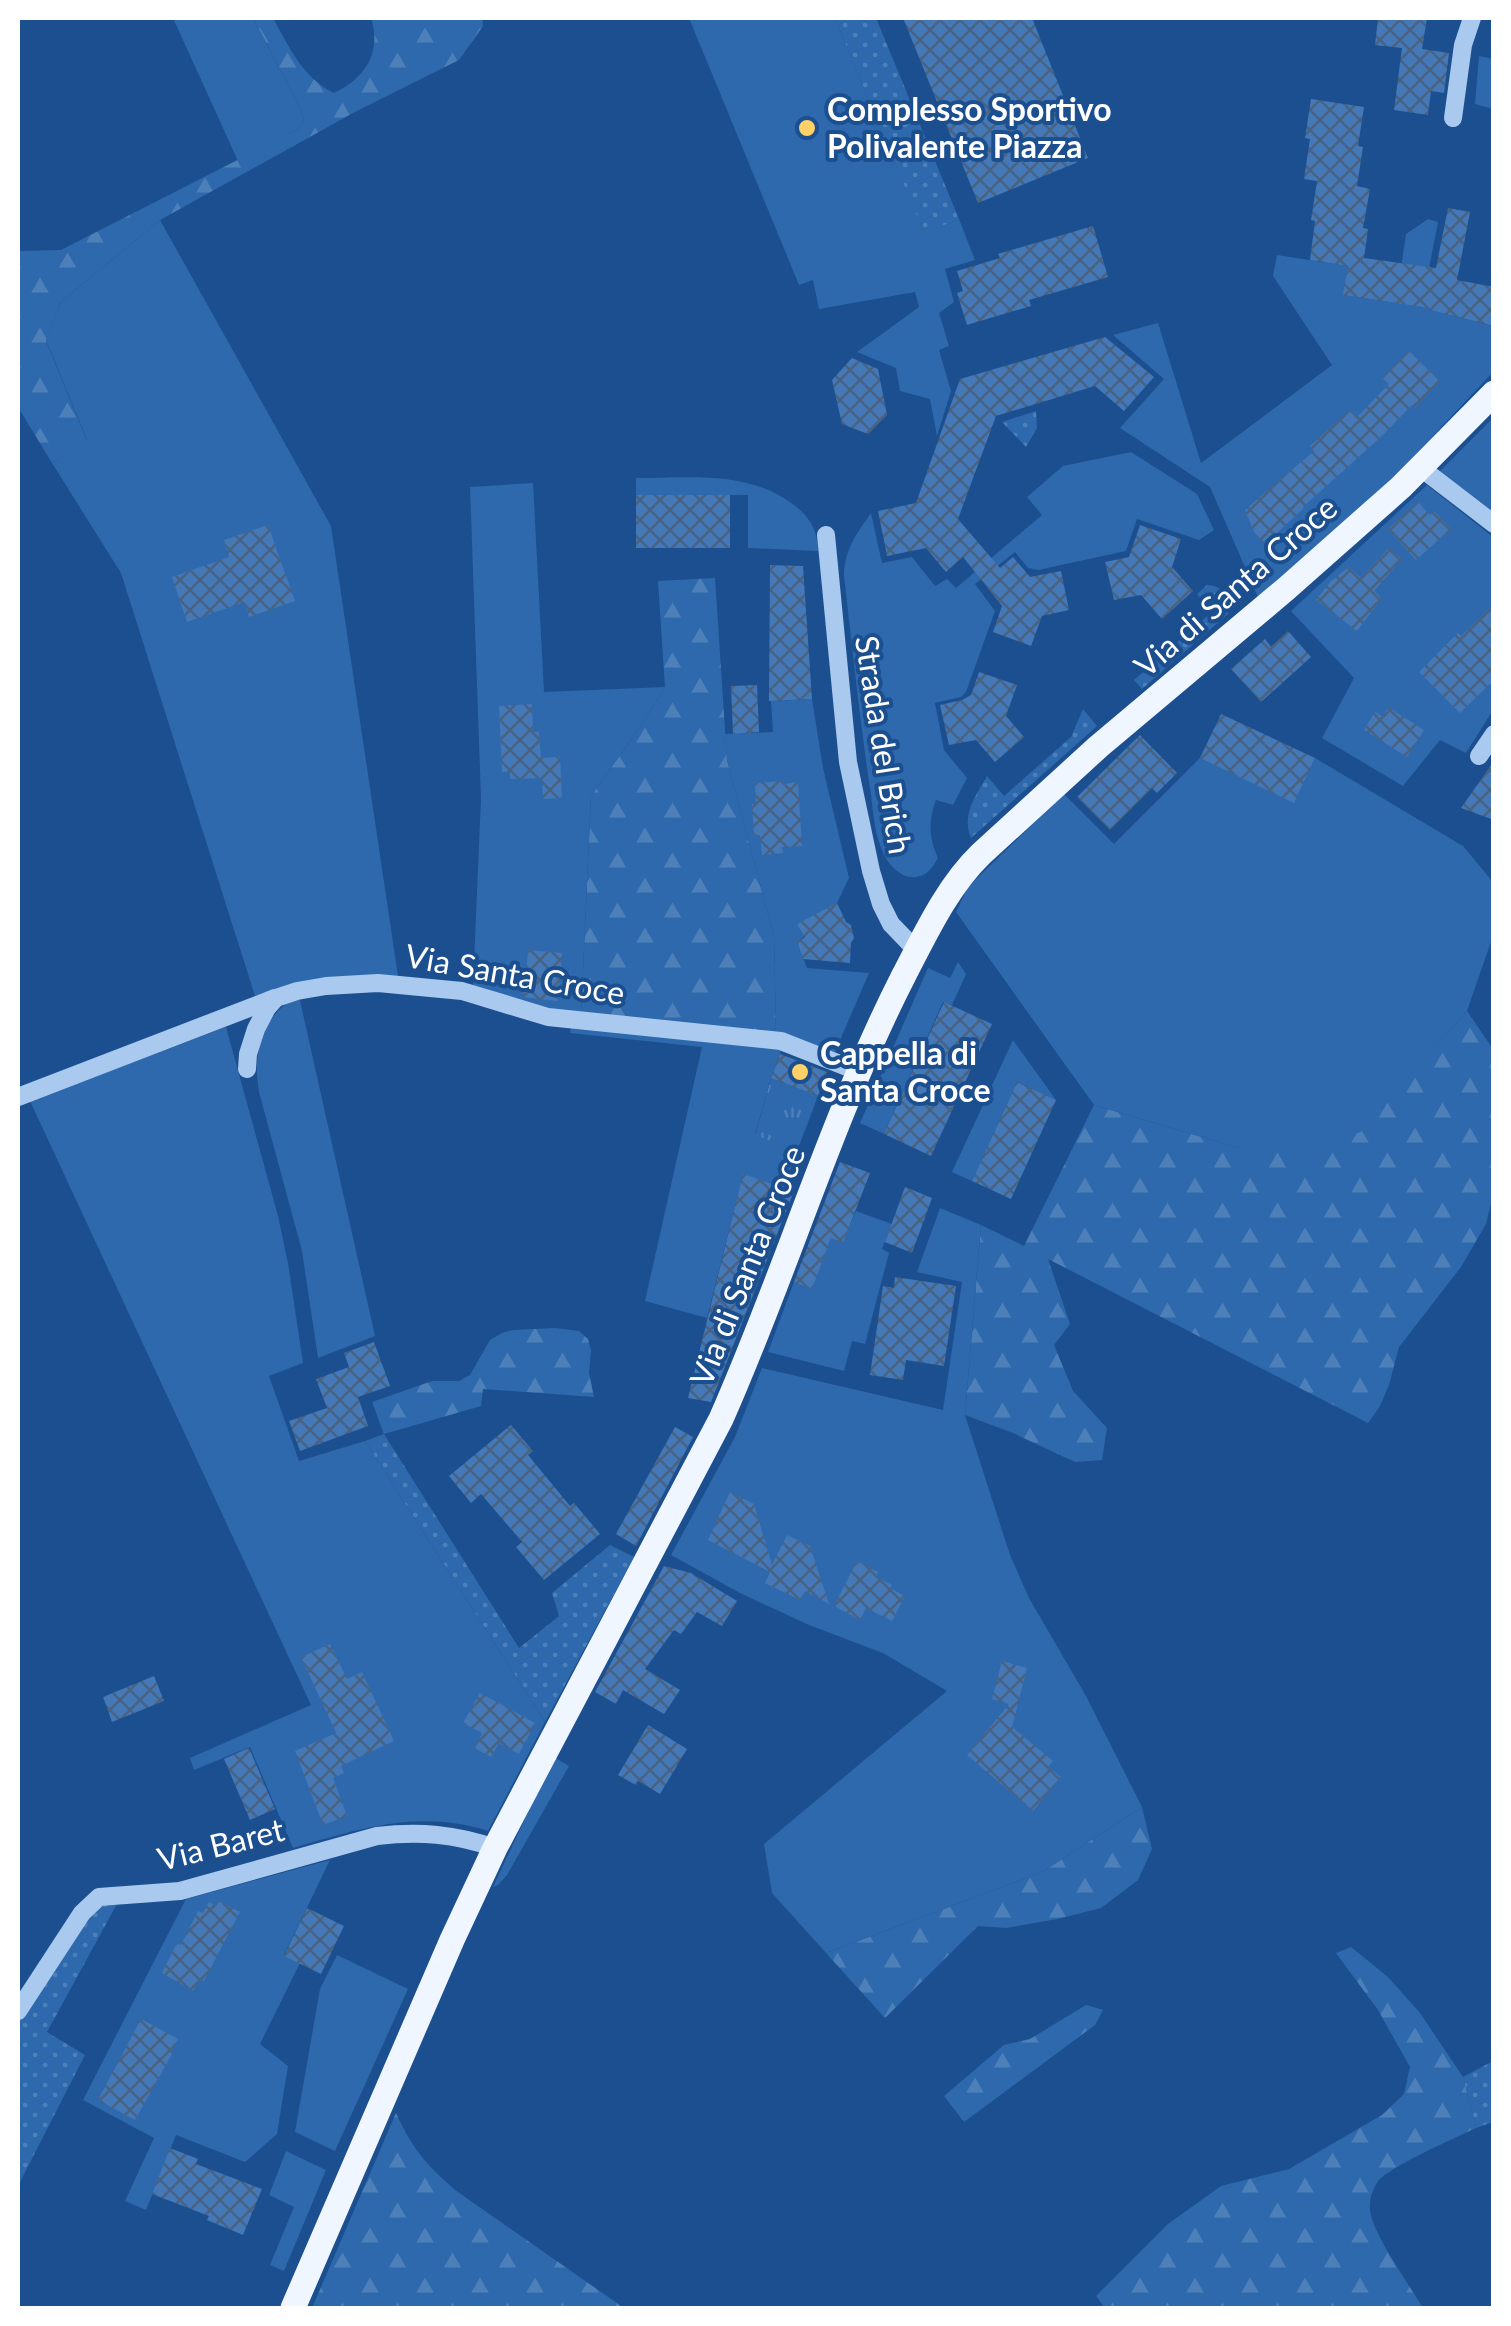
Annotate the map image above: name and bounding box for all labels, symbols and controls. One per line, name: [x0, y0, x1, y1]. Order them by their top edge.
place label: Complesso Sportivo Polivalente Piazza: [827, 89, 1112, 165]
marker: Complesso Sportivo Polivalente Piazza: [796, 117, 818, 139]
street label: Via di Santa Croce: [1126, 487, 1344, 684]
street label: Strada del Brich: [848, 633, 921, 857]
street label: Via Santa Croce: [403, 935, 628, 1012]
place label: Cappella di Santa Croce: [820, 1033, 991, 1109]
marker: Cappella di Santa Croce: [789, 1061, 811, 1083]
street label: Via di Santa Croce: [681, 1140, 813, 1391]
street label: Via Baret: [153, 1809, 288, 1878]

